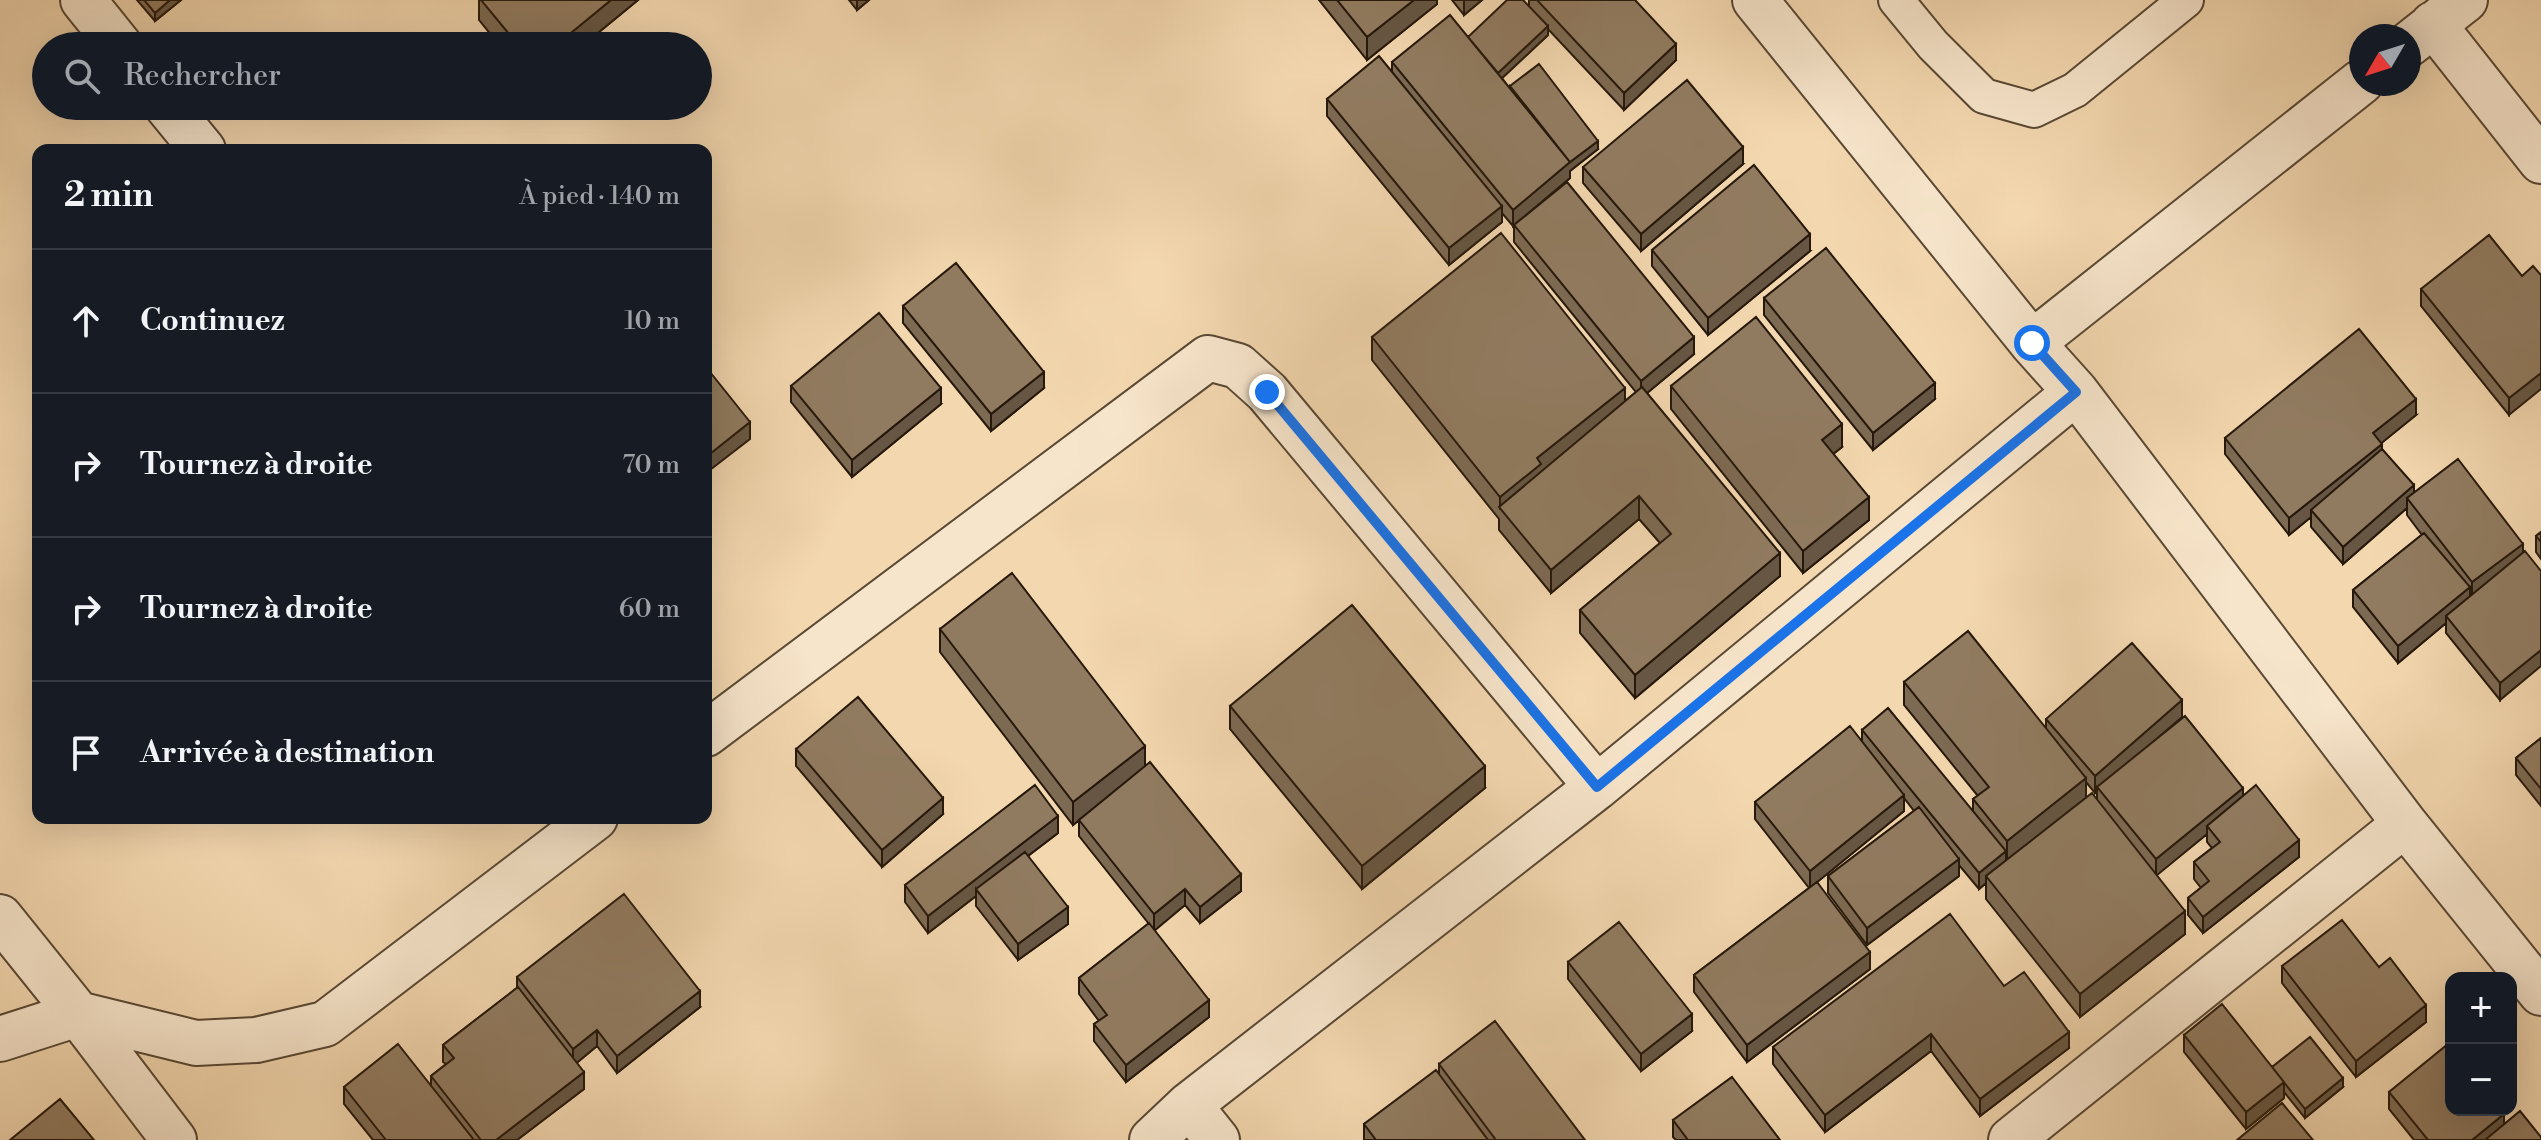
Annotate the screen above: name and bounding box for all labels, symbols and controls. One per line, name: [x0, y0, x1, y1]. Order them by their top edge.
north arrow: [2349, 24, 2421, 96]
search box: [32, 32, 712, 120]
icon: search: [60, 54, 104, 98]
text: Rechercher: [124, 57, 281, 95]
text: 2 min: [64, 175, 153, 217]
text: À pied · 140 m: [519, 180, 680, 212]
icon: ahead: [64, 299, 108, 343]
text: Continuez: [140, 302, 285, 340]
text: 10 m: [624, 305, 680, 337]
route start: [2014, 325, 2050, 361]
route end: [1249, 374, 1285, 410]
icon: right: [64, 443, 108, 487]
text: Tournez à droite: [140, 446, 373, 484]
text: 70 m: [622, 449, 680, 481]
icon: right: [64, 587, 108, 631]
text: Tournez à droite: [140, 590, 373, 628]
text: 60 m: [619, 593, 680, 625]
icon: arrive: [64, 731, 108, 775]
text: Arrivée à destination: [140, 734, 434, 772]
map controls: [2445, 972, 2517, 1116]
button: +: [2445, 972, 2517, 1044]
button: −: [2445, 1044, 2517, 1116]

